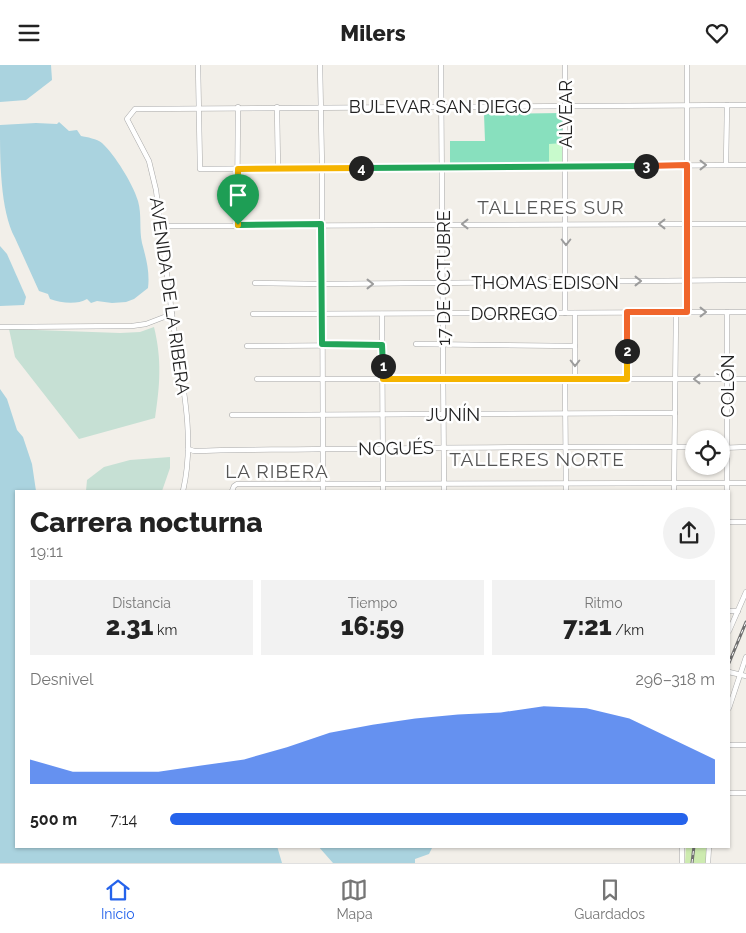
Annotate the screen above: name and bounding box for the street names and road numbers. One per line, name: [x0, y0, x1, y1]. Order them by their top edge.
street label: ALVEAR: [555, 80, 576, 148]
street label: BULEVAR SAN DIEGO: [349, 96, 531, 117]
street label: AVENIDA DE LA RIBERA: [146, 196, 194, 396]
street label: 17 DE OCTUBRE: [433, 210, 454, 346]
street label: THOMAS EDISON: [471, 272, 619, 293]
street label: DORREGO: [470, 303, 558, 324]
street label: COLÓN: [716, 354, 738, 418]
street label: JUNÍN: [426, 403, 480, 425]
street label: NOGUÉS: [358, 436, 434, 459]

